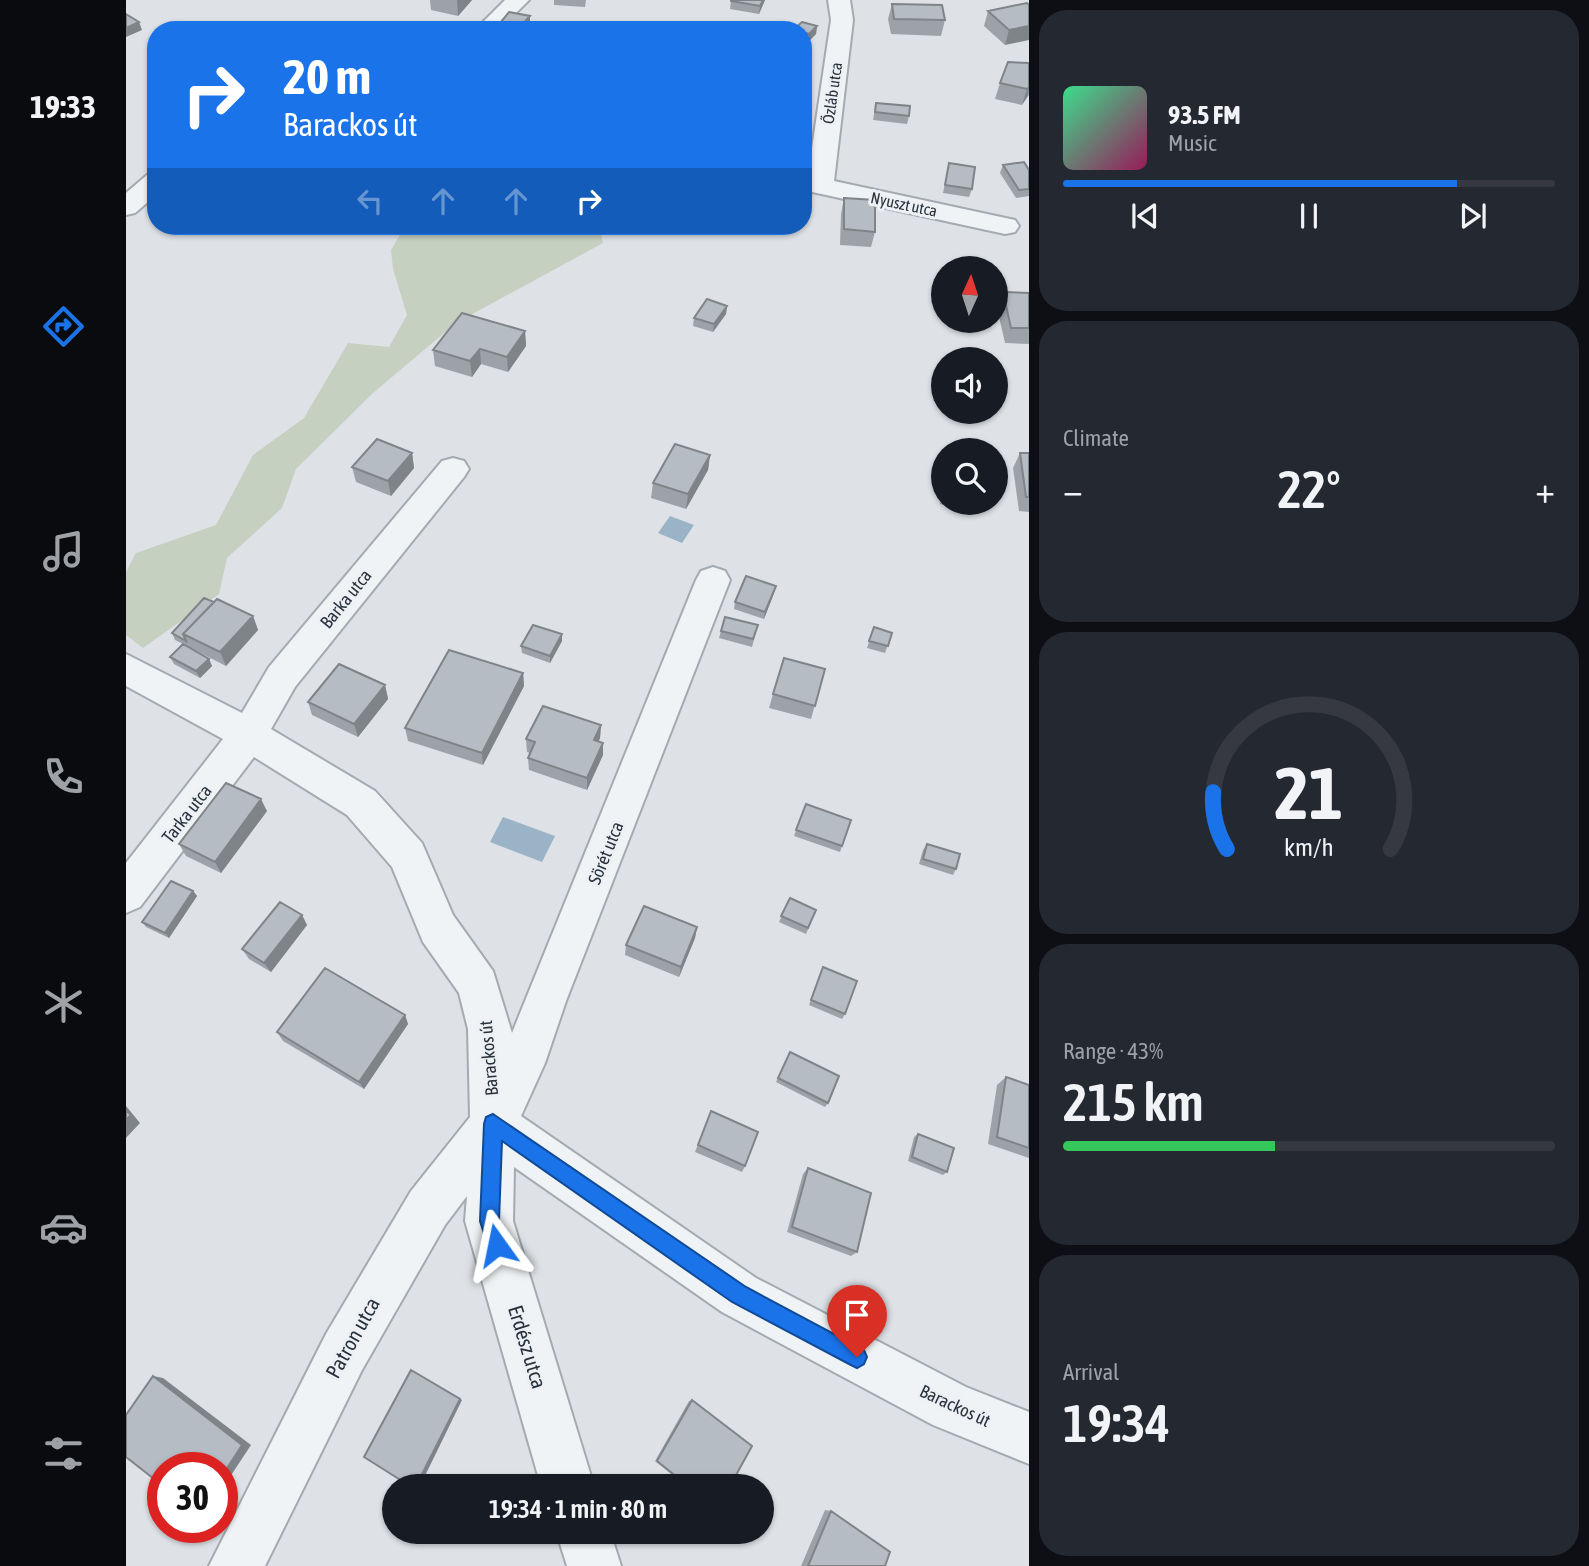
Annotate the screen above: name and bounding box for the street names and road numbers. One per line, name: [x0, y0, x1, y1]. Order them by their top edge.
street label: Őzláb utca: [819, 61, 845, 125]
street label: Nyuszt utca: [869, 188, 939, 221]
street label: Barka utca: [316, 565, 376, 632]
street label: Tarka utca: [157, 781, 216, 847]
street label: Sörét utca: [583, 818, 628, 887]
street label: Barackos út: [475, 1019, 502, 1097]
street label: Patron utca: [320, 1293, 384, 1382]
street label: Erdész utca: [504, 1302, 552, 1391]
street label: Barackos út: [917, 1380, 994, 1431]

